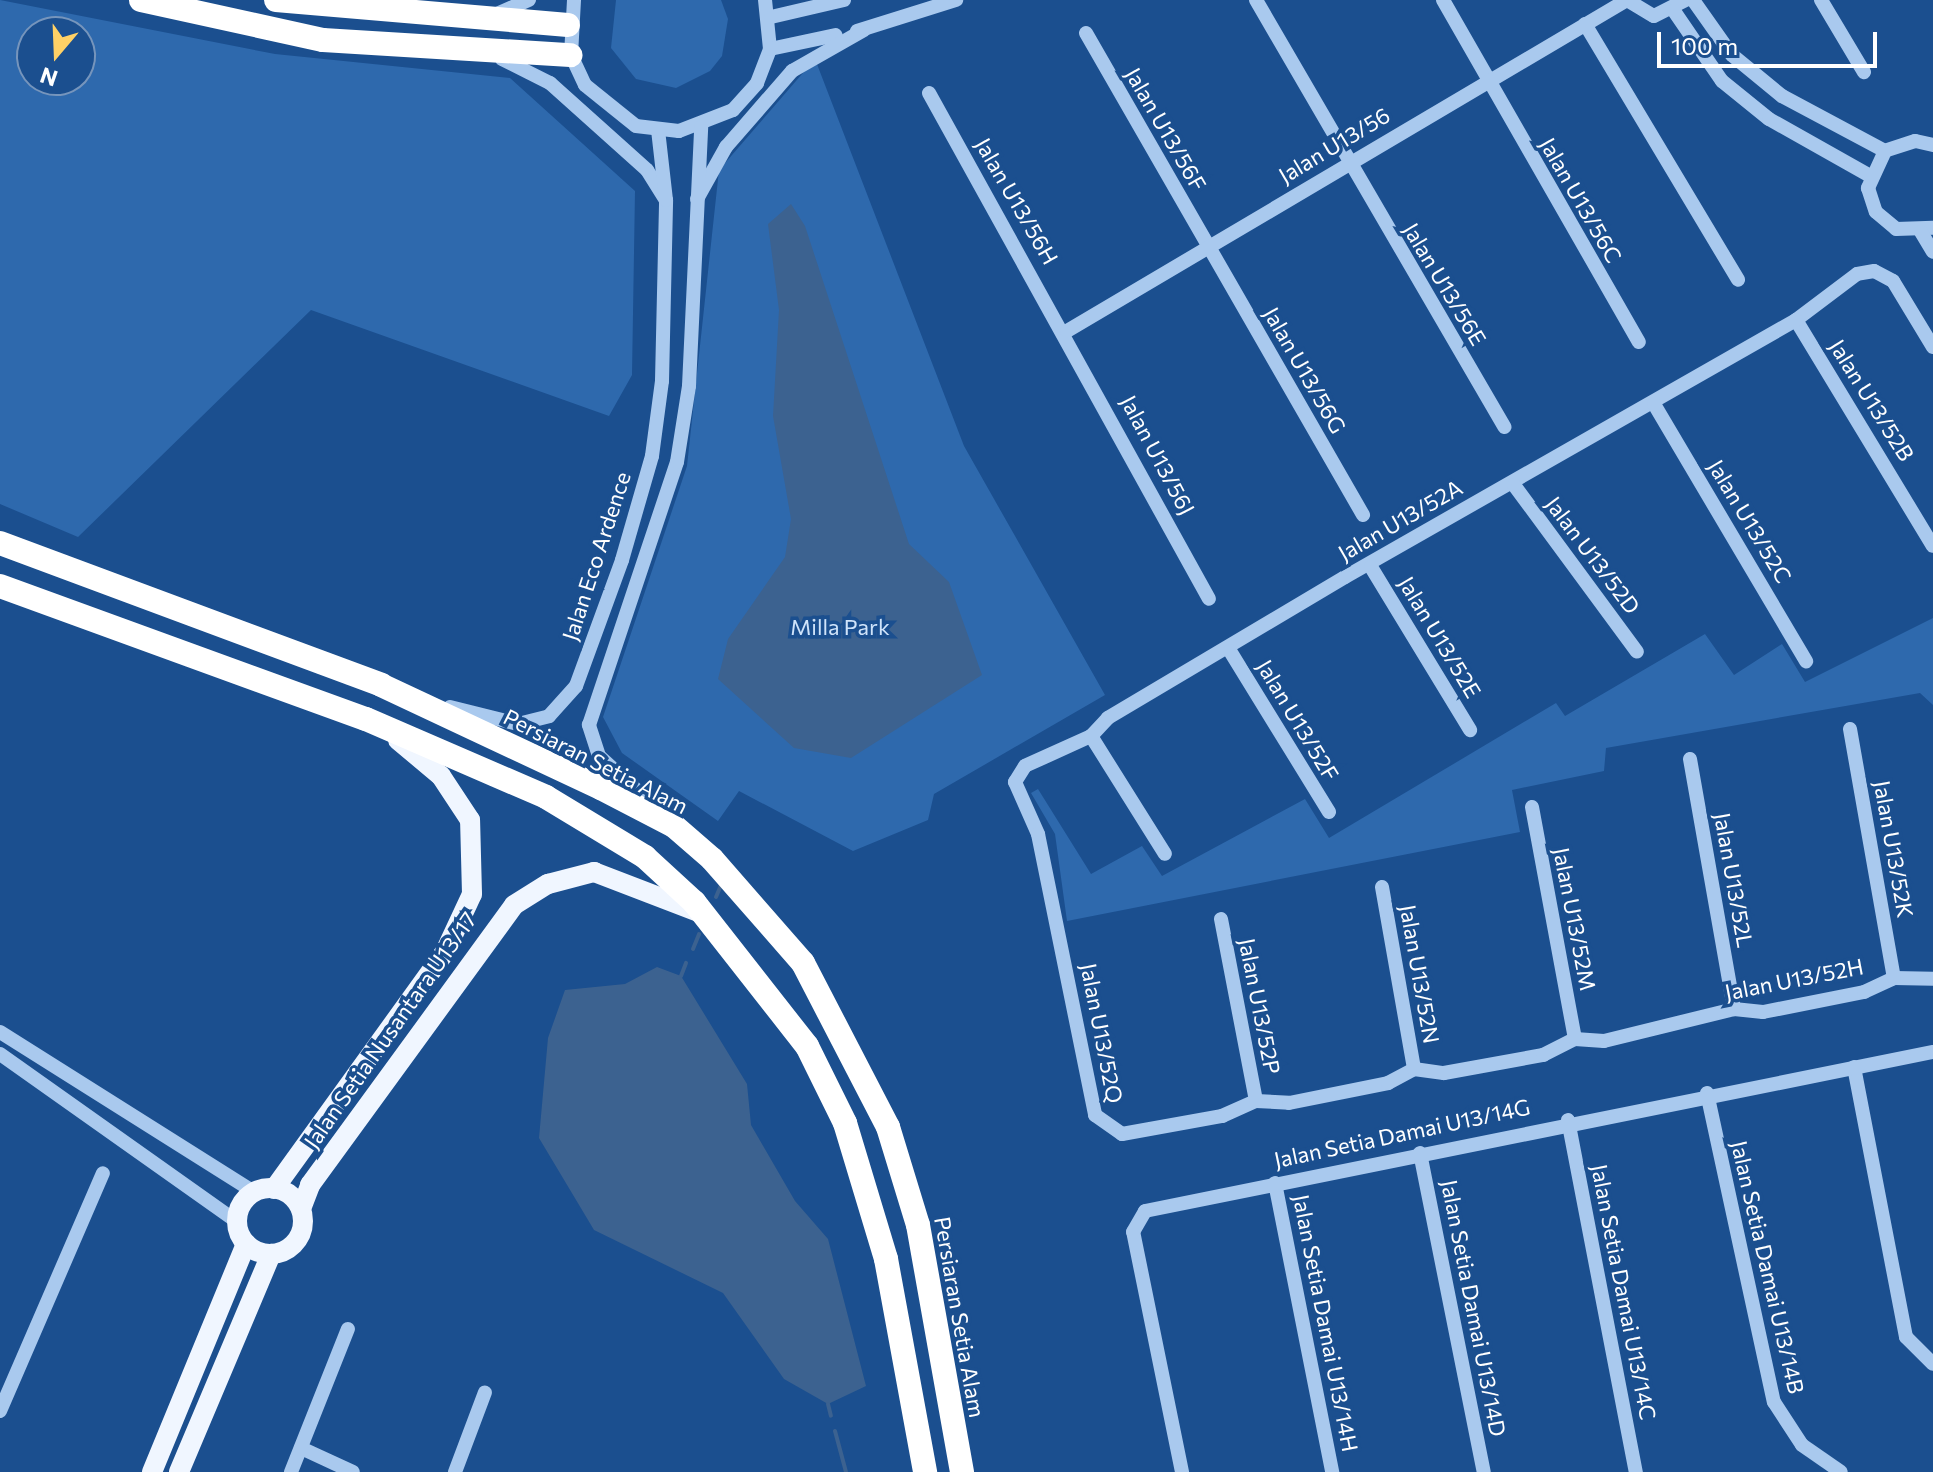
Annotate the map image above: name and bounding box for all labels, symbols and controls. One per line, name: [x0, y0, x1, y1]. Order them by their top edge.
north arrow: [16, 16, 96, 96]
scale bar: [1661, 16, 1881, 66]
text: 100 m: [1671, 31, 1738, 60]
text: N: [36, 62, 61, 93]
street label: Jalan U13/56F: [1120, 63, 1212, 195]
street label: Jalan U13/56: [1274, 101, 1394, 189]
street label: Jalan U13/56H: [970, 133, 1064, 269]
street label: Jalan U13/56C: [1535, 133, 1627, 267]
street label: Jalan U13/56E: [1398, 218, 1492, 350]
street label: Jalan U13/56G: [1258, 302, 1352, 438]
street label: Jalan U13/52B: [1824, 334, 1920, 466]
street label: Jalan U13/56J: [1115, 391, 1201, 519]
street label: Jalan U13/52C: [1703, 455, 1797, 587]
street label: Jalan Eco Ardence: [556, 468, 636, 644]
street label: Jalan U13/52A: [1333, 474, 1467, 566]
street label: Jalan U13/52D: [1540, 491, 1646, 619]
street label: Jalan U13/52E: [1393, 571, 1487, 703]
park label: Milla Park: [790, 614, 890, 640]
street label: Jalan U13/52F: [1251, 655, 1345, 785]
street label: Persiaran Setia Alam: [499, 703, 693, 819]
street label: Jalan U13/52K: [1869, 778, 1919, 920]
street label: Jalan U13/52L: [1709, 810, 1759, 950]
street label: Jalan U13/52M: [1548, 845, 1602, 993]
street label: Jalan U13/52N: [1395, 902, 1445, 1046]
street label: Jalan Setia Nusantara U13/17: [298, 907, 482, 1153]
street label: Jalan U13/52P: [1234, 936, 1286, 1076]
street label: Jalan U13/52H: [1723, 953, 1865, 1005]
street label: Jalan U13/52Q: [1075, 961, 1129, 1105]
street label: Jalan Setia Damai U13/14G: [1272, 1093, 1532, 1173]
street label: Jalan Setia Damai U13/14B: [1726, 1138, 1810, 1396]
street label: Jalan Setia Damai U13/14C: [1586, 1162, 1662, 1422]
street label: Jalan Setia Damai U13/14D: [1436, 1177, 1512, 1439]
street label: Jalan Setia Damai U13/14H: [1288, 1192, 1364, 1454]
street label: Persiaran Setia Alam: [929, 1214, 991, 1420]

